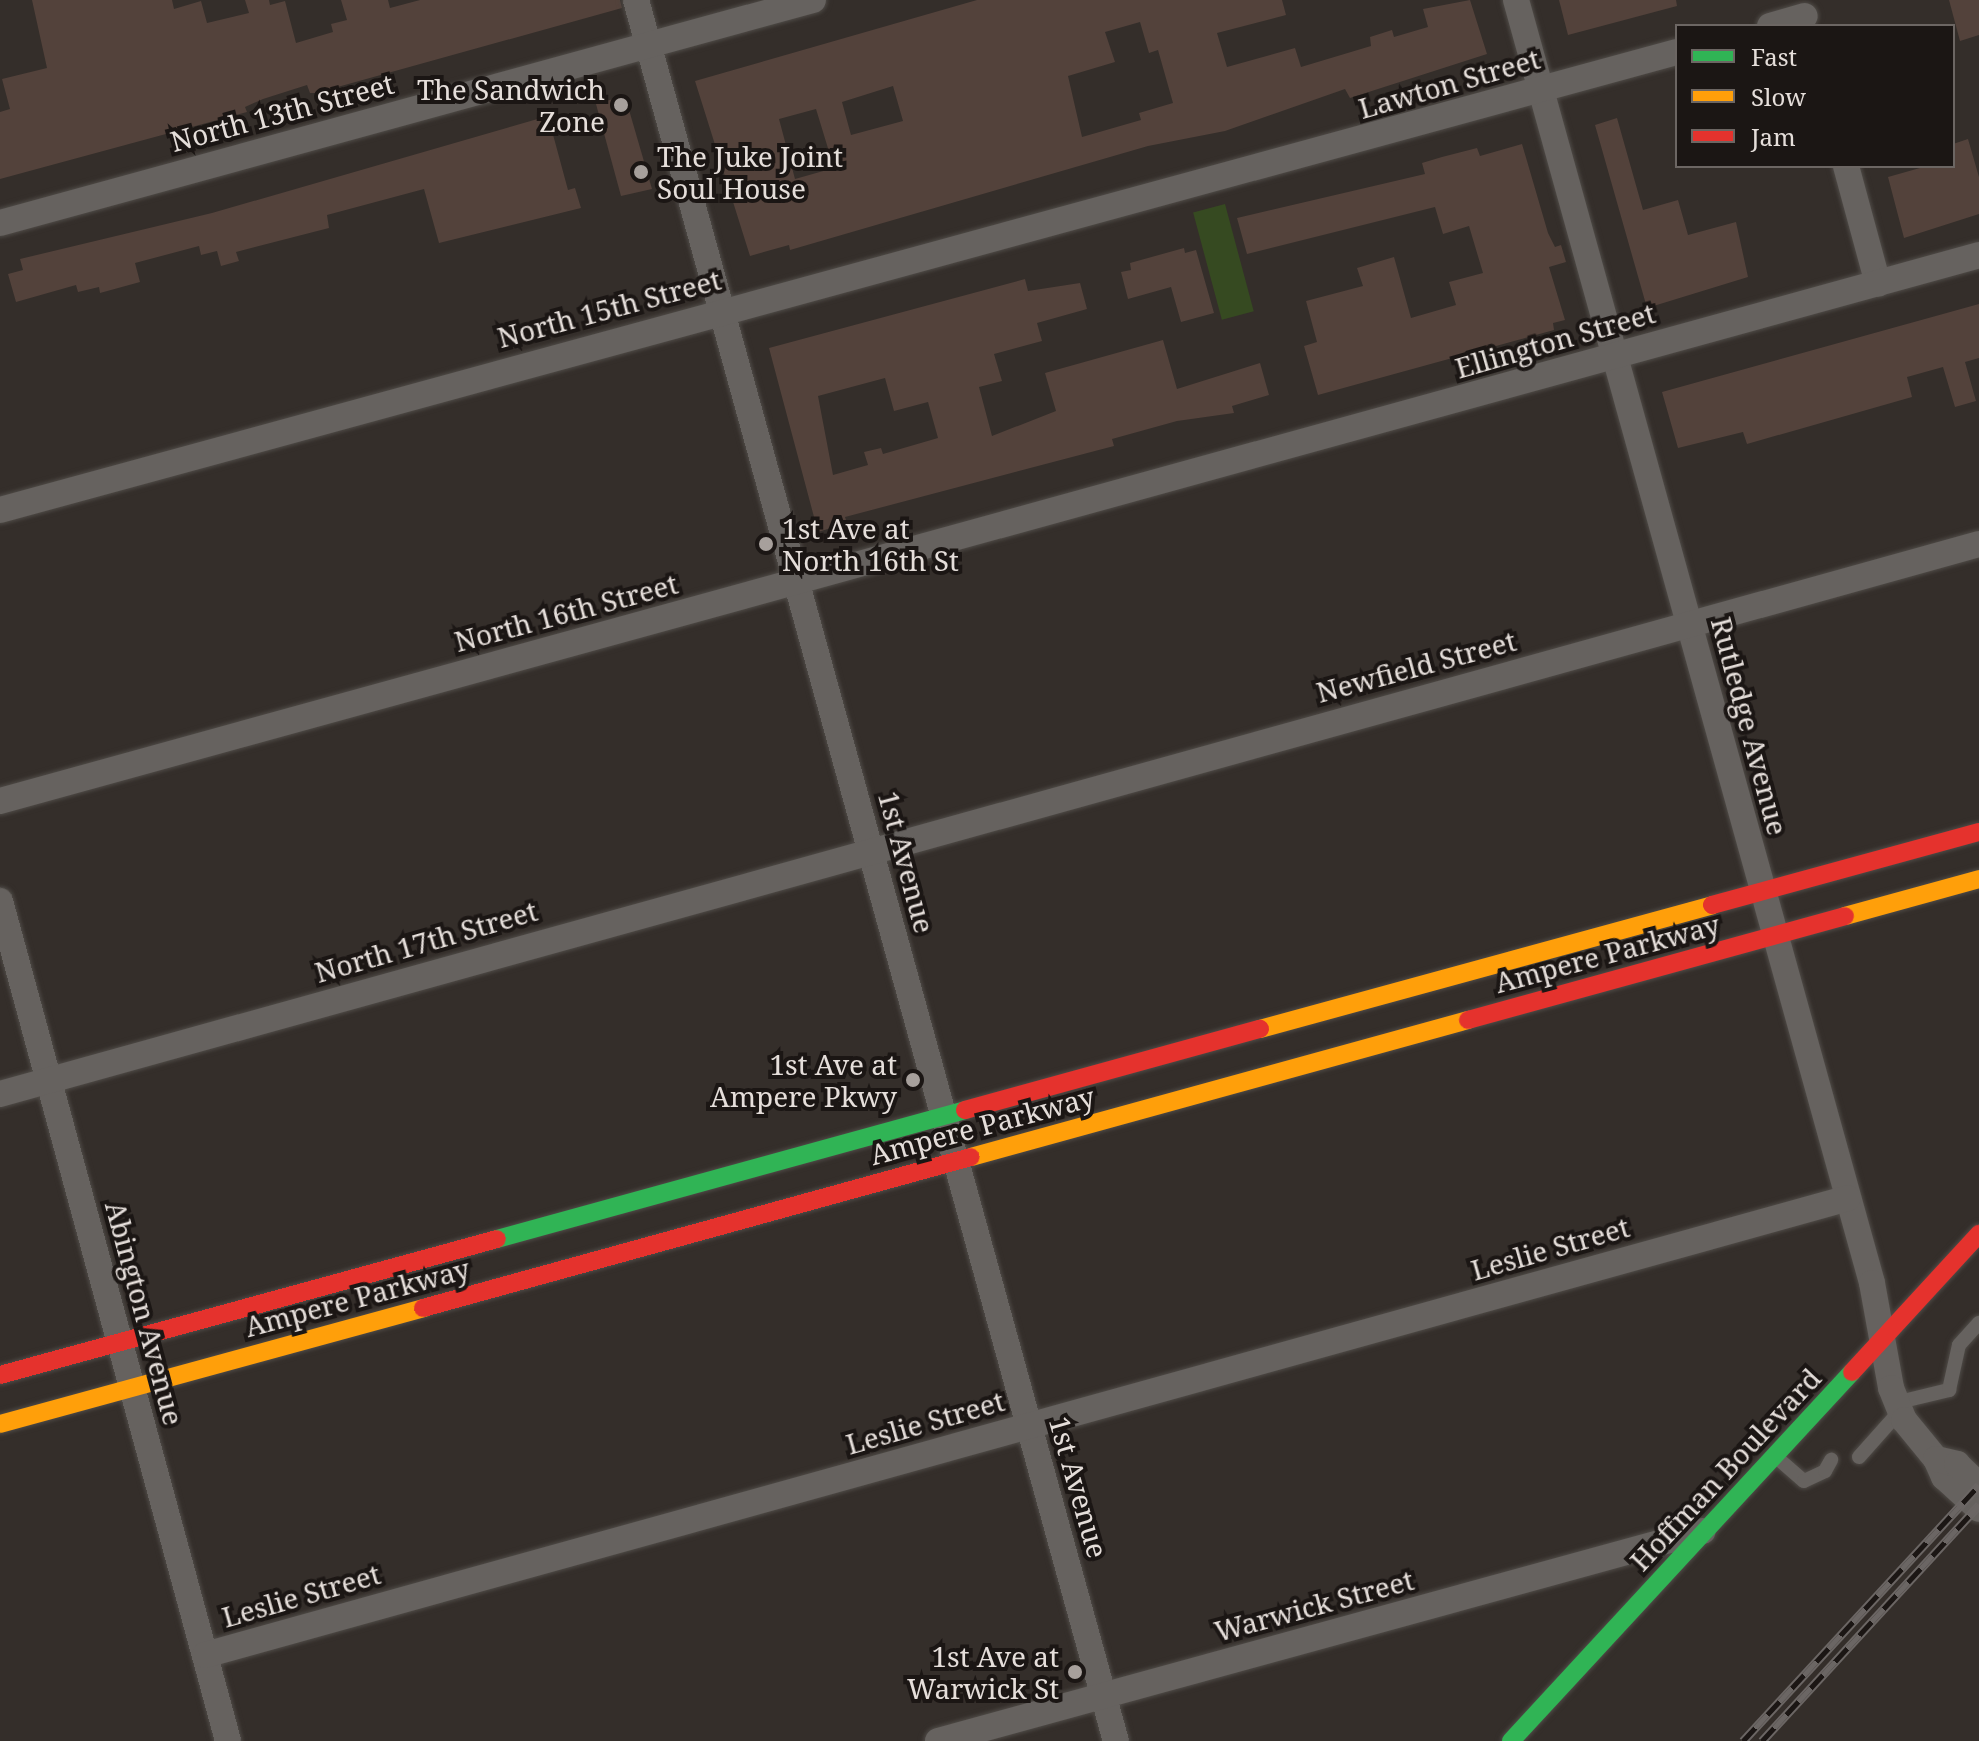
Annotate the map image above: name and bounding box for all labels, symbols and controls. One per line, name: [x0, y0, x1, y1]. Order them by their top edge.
legend: [1675, 24, 1955, 168]
text: Fast: [1751, 40, 1797, 73]
street label: Lawton Street: [1355, 41, 1543, 125]
street label: North 13th Street: [167, 66, 397, 158]
place label: The Sandwich Zone: [417, 72, 605, 138]
text: Slow: [1751, 80, 1806, 113]
marker: The Sandwich Zone: [612, 96, 630, 114]
text: Jam: [1751, 120, 1796, 153]
place label: The Juke Joint Soul House: [657, 139, 843, 205]
marker: The Juke Joint Soul House: [632, 163, 650, 181]
street label: North 15th Street: [494, 262, 724, 354]
street label: Ellington Street: [1451, 295, 1659, 385]
place label: 1st Ave at North 16th St: [782, 511, 959, 577]
marker: 1st Ave at North 16th St: [757, 535, 775, 553]
street label: North 16th Street: [451, 566, 681, 658]
street label: Rutledge Avenue: [1705, 613, 1795, 839]
street label: Newfield Street: [1313, 623, 1519, 709]
street label: 1st Avenue: [872, 787, 942, 937]
street label: North 17th Street: [311, 893, 541, 989]
street label: Ampere Parkway: [1491, 907, 1723, 999]
place label: 1st Ave at Ampere Pkwy: [710, 1047, 897, 1113]
marker: 1st Ave at Ampere Pkwy: [904, 1071, 922, 1089]
street label: Ampere Parkway: [866, 1079, 1098, 1171]
street label: Abington Avenue: [99, 1197, 191, 1429]
street label: Leslie Street: [1467, 1209, 1633, 1287]
street label: Ampere Parkway: [241, 1251, 473, 1343]
street label: Hoffman Boulevard: [1623, 1361, 1827, 1577]
street label: Leslie Street: [842, 1383, 1008, 1461]
street label: 1st Avenue: [1043, 1412, 1115, 1562]
street label: Leslie Street: [218, 1556, 384, 1634]
street label: Warwick Street: [1211, 1562, 1417, 1648]
place label: 1st Ave at Warwick St: [907, 1639, 1059, 1705]
marker: 1st Ave at Warwick St: [1066, 1663, 1084, 1681]

